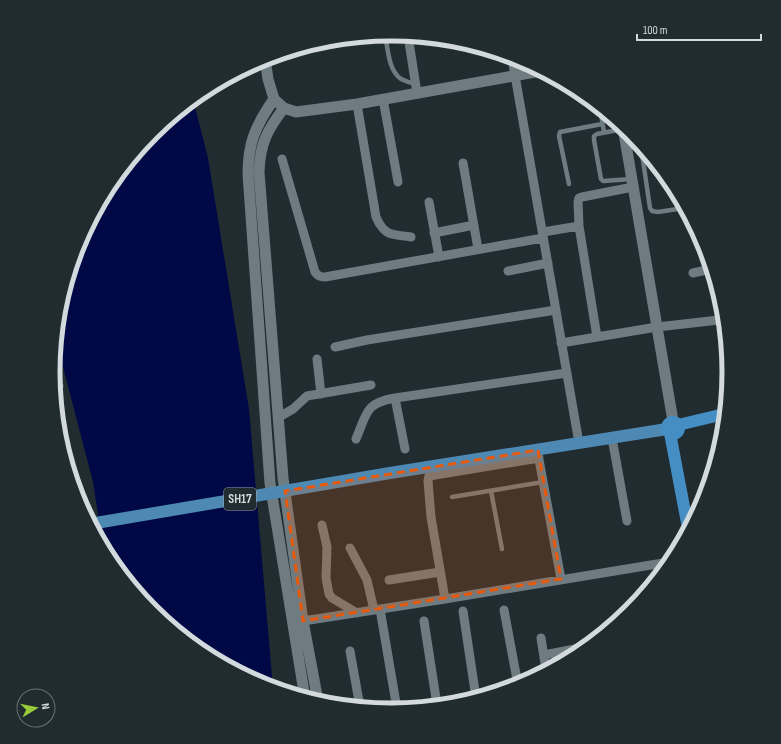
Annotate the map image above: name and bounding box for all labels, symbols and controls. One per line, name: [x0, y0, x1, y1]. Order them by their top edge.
scale bar: [637, 16, 761, 42]
text: 100 m: [643, 23, 668, 38]
road number: SH17: [224, 488, 256, 510]
north arrow: [16, 688, 56, 728]
text: N: [38, 702, 52, 710]

